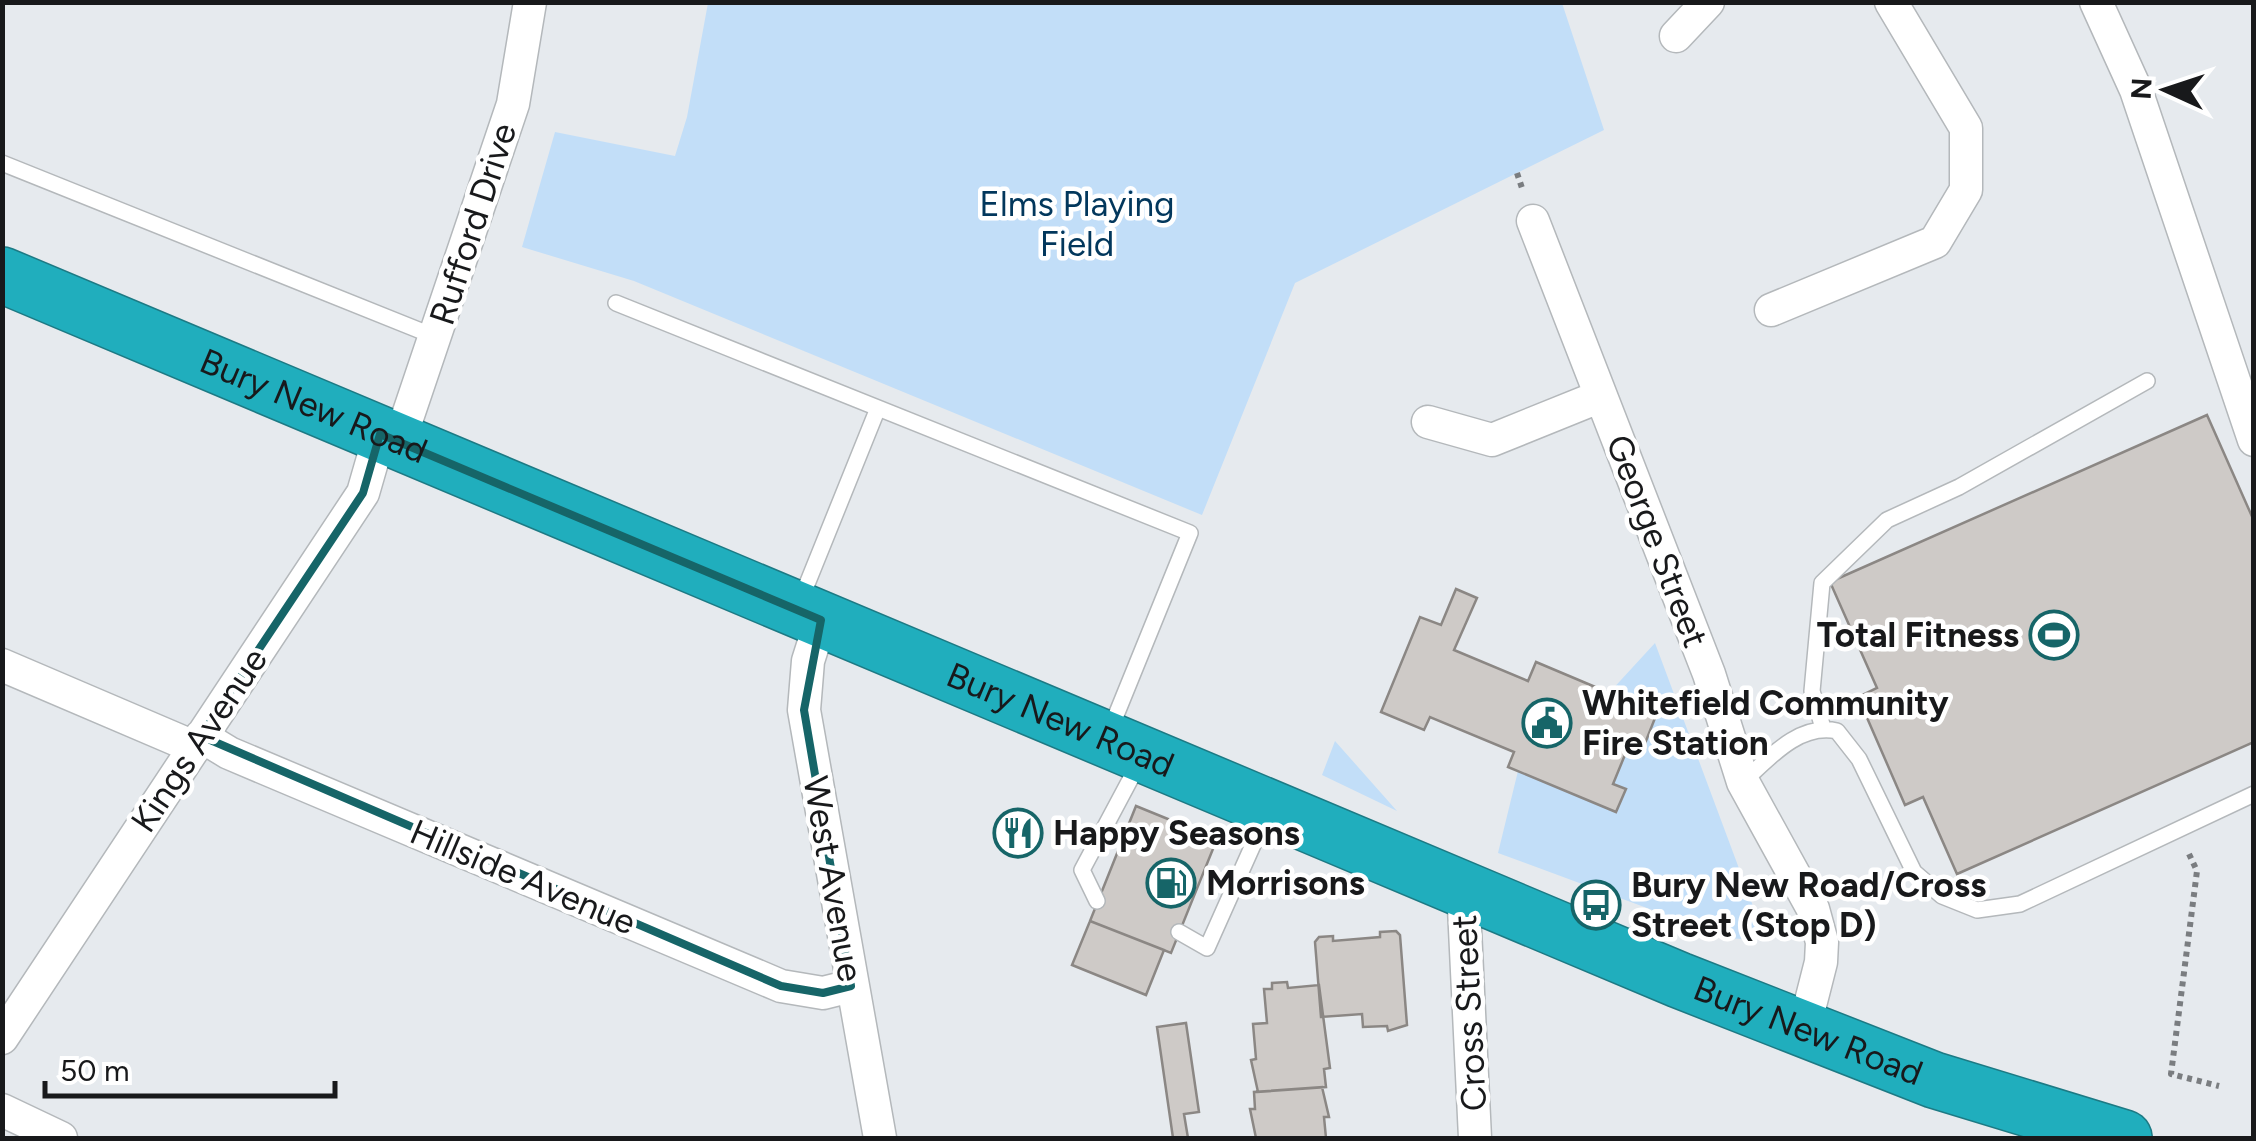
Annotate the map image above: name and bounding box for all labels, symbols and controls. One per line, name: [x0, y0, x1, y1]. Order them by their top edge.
north arrow: [2116, 40, 2216, 140]
text: N: [2123, 77, 2159, 100]
street label: Rufford Drive: [421, 118, 525, 330]
park label: Elms Playing Field: [979, 183, 1175, 265]
street label: Bury New Road: [194, 340, 433, 472]
street label: George Street: [1597, 429, 1717, 653]
sports icon: Total Fitness: [2028, 609, 2080, 661]
place label: Total Fitness: [1817, 614, 2019, 656]
street label: Kings Avenue: [122, 640, 276, 840]
street label: Bury New Road: [940, 654, 1180, 786]
place label: Whitefield Community Fire Station: [1582, 682, 1950, 764]
public building icon: Whitefield Community Fire Station: [1521, 697, 1573, 749]
street label: West Avenue: [794, 773, 872, 985]
restaurant icon: Happy Seasons: [992, 807, 1044, 859]
street label: Hillside Avenue: [404, 811, 642, 943]
place label: Happy Seasons: [1053, 812, 1300, 854]
fuel station icon: Morrisons: [1145, 857, 1197, 909]
place label: Morrisons: [1206, 862, 1365, 904]
place label: Bury New Road/Cross Street (Stop D): [1631, 864, 1986, 946]
bus stop icon: Bury New Road/Cross Street (Stop D): [1570, 879, 1622, 931]
street label: Cross Street: [1443, 914, 1495, 1112]
street label: Bury New Road: [1688, 967, 1929, 1094]
scale bar: [45, 1036, 335, 1098]
text: 50 m: [60, 1052, 129, 1089]

